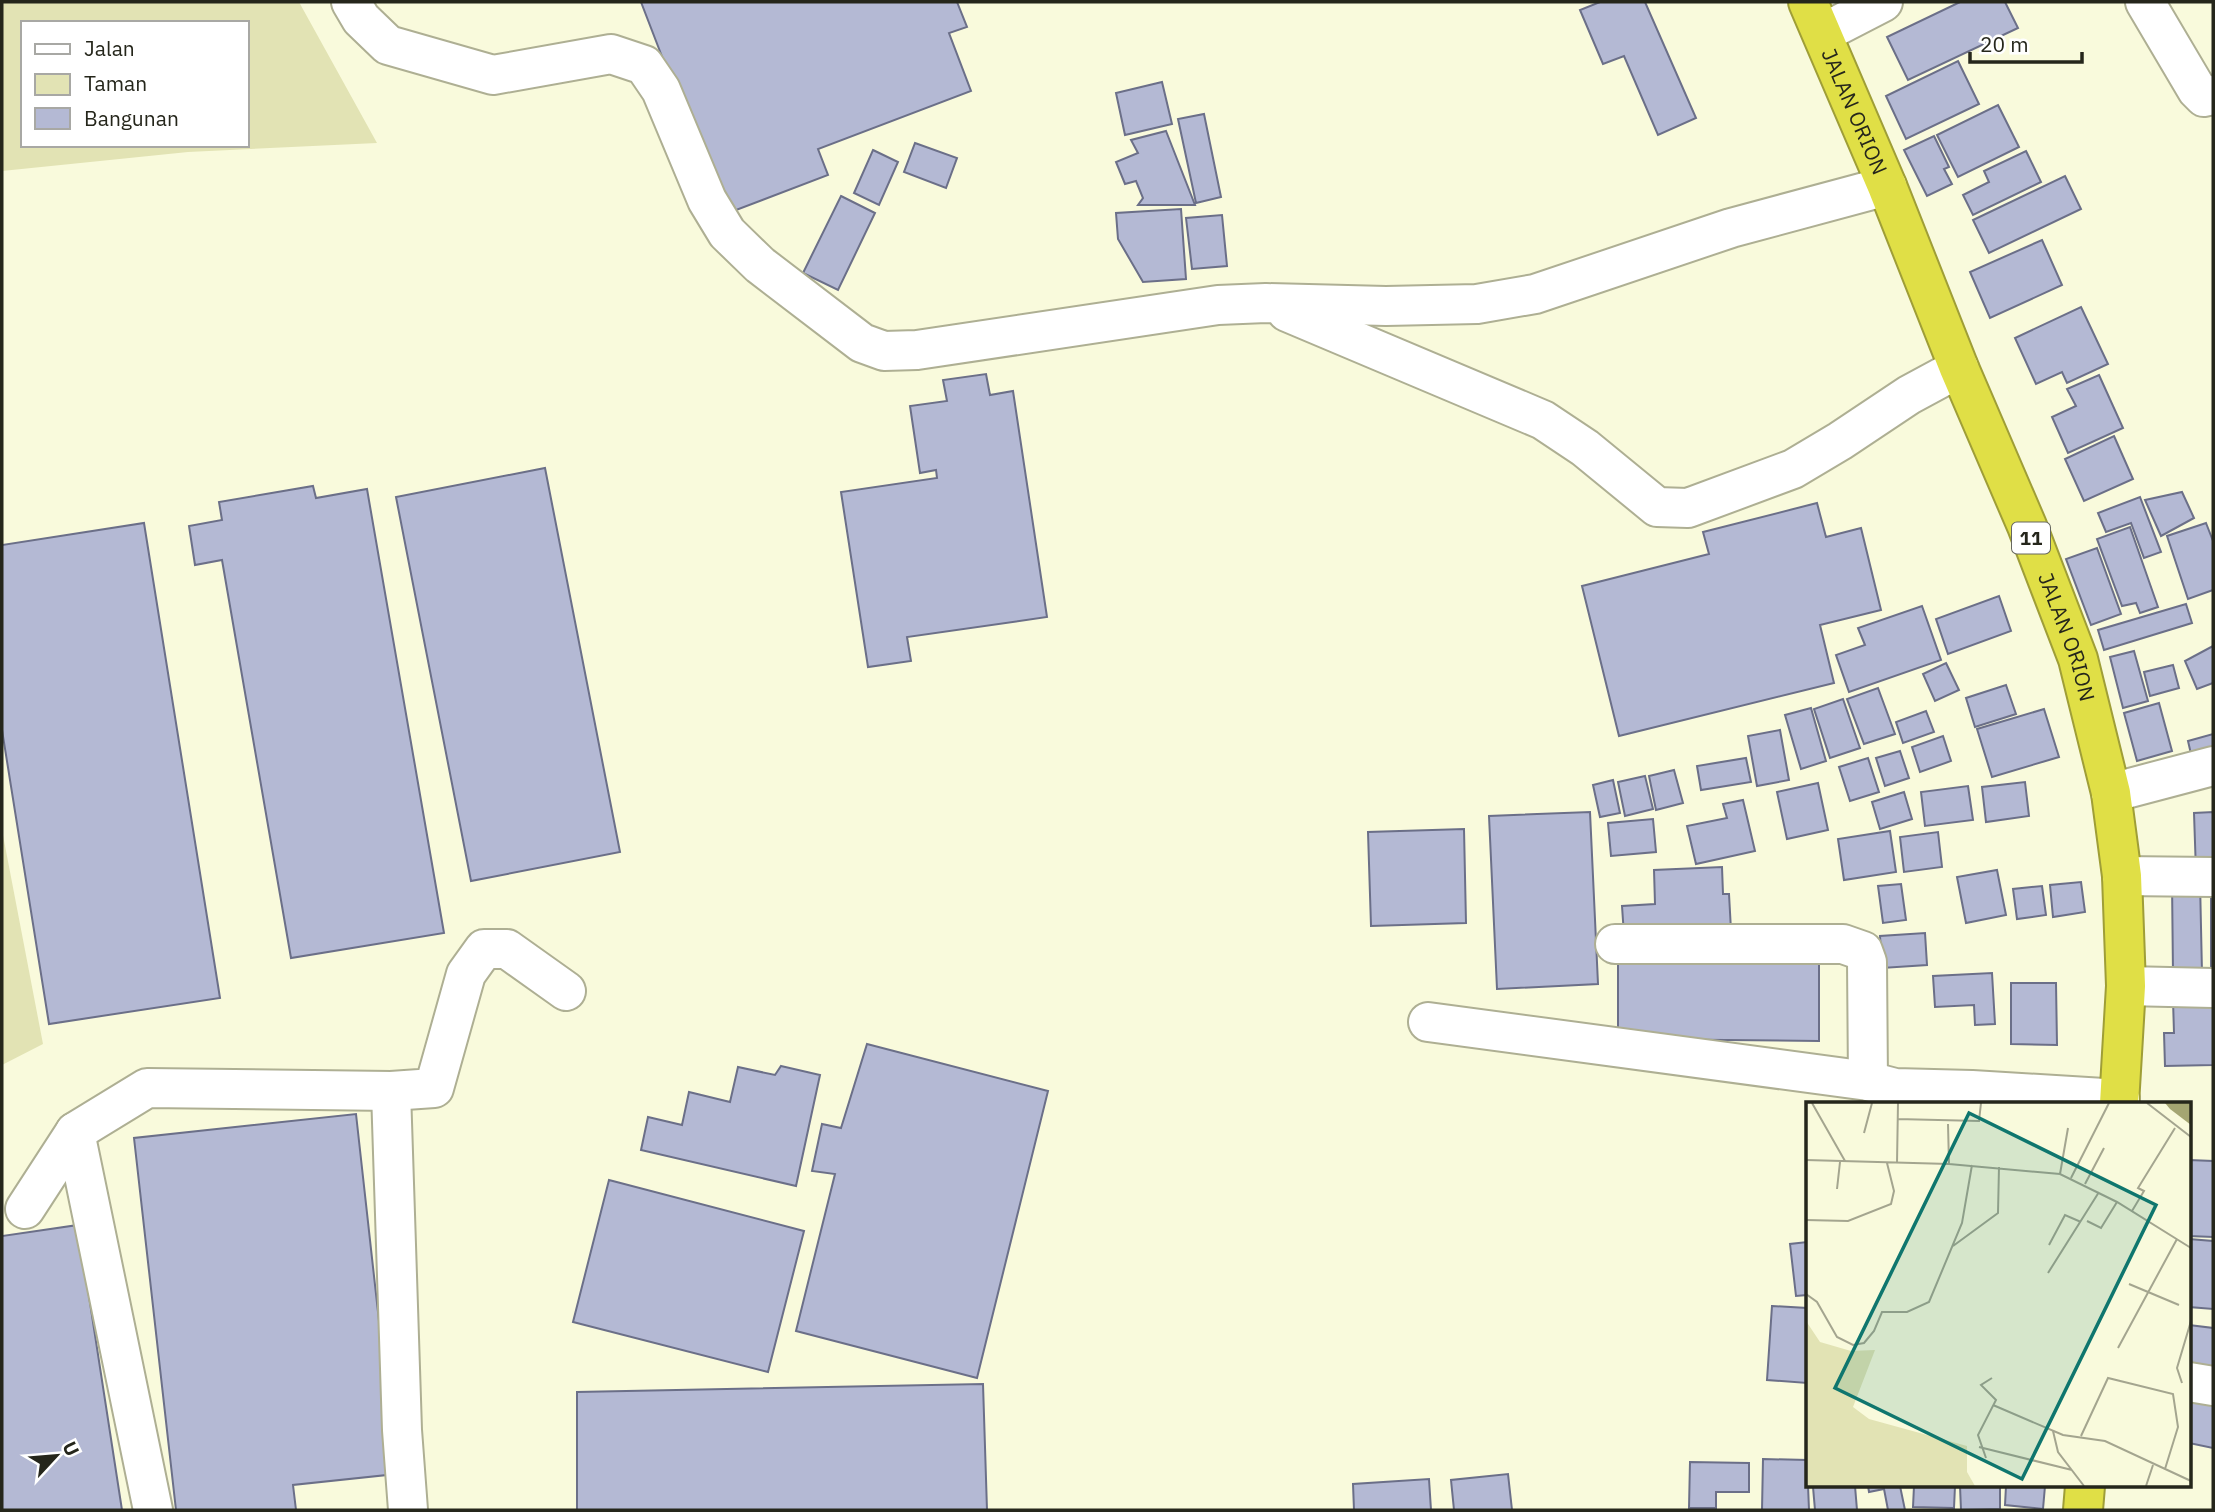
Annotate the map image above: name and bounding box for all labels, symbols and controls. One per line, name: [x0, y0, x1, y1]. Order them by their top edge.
legend: [21, 21, 248, 147]
scale bar: [1970, 21, 2082, 65]
text: 20 m: [1980, 30, 2029, 58]
text: Jalan: [84, 34, 135, 62]
street label: JALAN ORION: [1816, 44, 1894, 179]
text: Taman: [84, 69, 147, 97]
text: Bangunan: [84, 104, 179, 132]
road number: 11: [2012, 523, 2050, 554]
street label: JALAN ORION: [2032, 568, 2102, 704]
inset map: [1806, 1102, 2190, 1488]
north arrow: [21, 1421, 91, 1491]
text: U: [58, 1437, 85, 1460]

